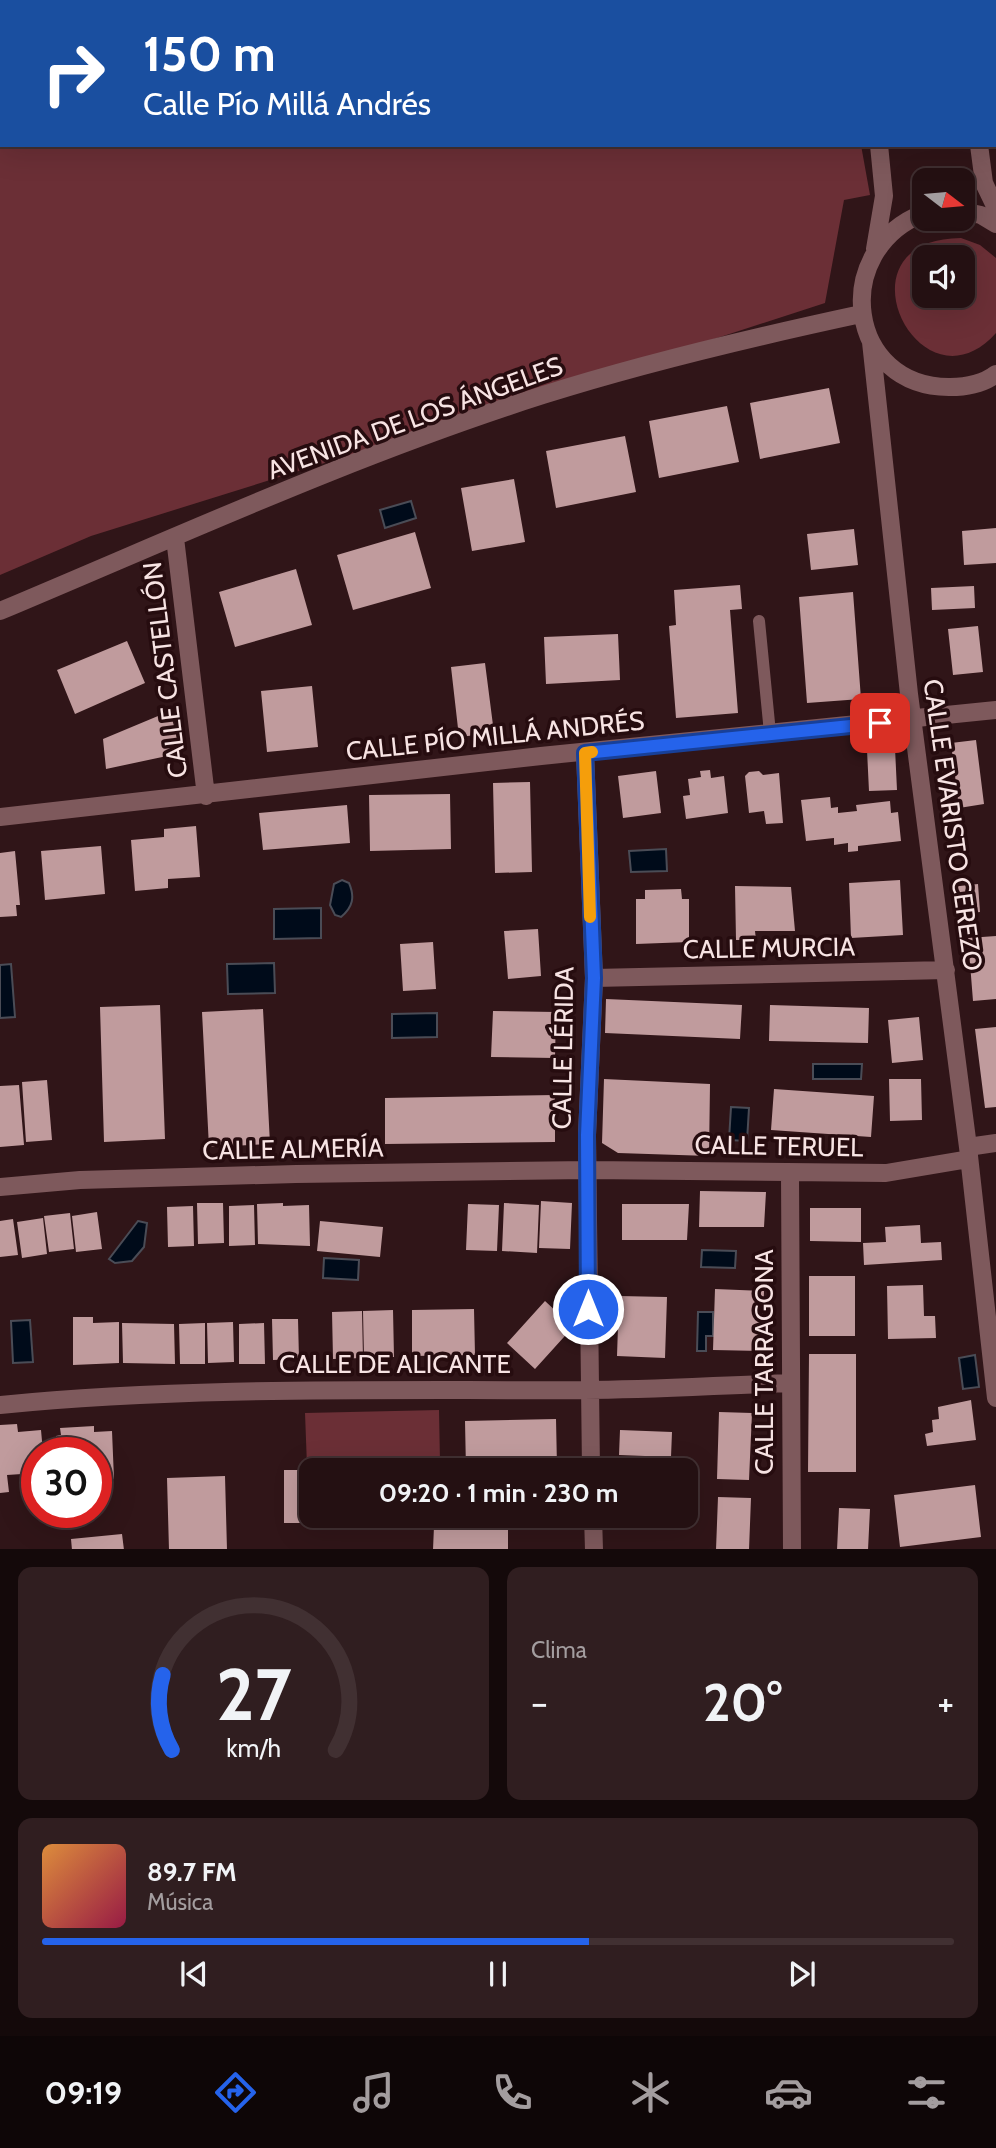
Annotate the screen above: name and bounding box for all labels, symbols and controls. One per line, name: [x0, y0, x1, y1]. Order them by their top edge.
text: 150 m: [143, 24, 276, 83]
icon: right: [28, 28, 119, 119]
text: Calle Pío Millá Andrés: [143, 84, 431, 123]
north arrow: [912, 168, 975, 231]
map controls: [912, 168, 975, 308]
button: sound: [912, 245, 975, 308]
street label: AVENIDA DE LOS ÁNGELES: [263, 350, 567, 486]
street label: CALLE CASTELLÓN: [136, 560, 194, 780]
street label: CALLE EVARISTO CEREZO: [917, 677, 989, 973]
pin: [850, 693, 910, 753]
street label: CALLE PÍO MILLÁ ANDRÉS: [344, 704, 646, 768]
icon: arrive: [861, 704, 899, 742]
street label: CALLE MURCIA: [683, 930, 855, 966]
street label: CALLE LÉRIDA: [546, 966, 580, 1130]
street label: CALLE TERUEL: [694, 1129, 864, 1163]
street label: CALLE ALMERÍA: [202, 1131, 384, 1167]
street label: CALLE TARRAGONA: [748, 1249, 780, 1475]
position arrow: [551, 1272, 625, 1346]
street label: CALLE DE ALICANTE: [279, 1348, 511, 1380]
speed limit sign: 30: [21, 1437, 112, 1528]
text: 09:20 · 1 min · 230 m: [379, 1477, 618, 1509]
text: Clima: [531, 1636, 587, 1664]
text: 27: [216, 1650, 291, 1738]
text: 20°: [703, 1671, 782, 1734]
text: −: [531, 1679, 548, 1726]
text: +: [937, 1679, 954, 1726]
text: km/h: [226, 1732, 281, 1762]
text: 89.7 FM: [147, 1856, 237, 1888]
text: Música: [147, 1888, 213, 1916]
icon: previous: [175, 1955, 213, 1993]
icon: pause: [479, 1955, 517, 1993]
icon: next: [783, 1955, 821, 1993]
icon: directions: [211, 2068, 260, 2117]
icon: music: [349, 2068, 398, 2117]
icon: phone: [488, 2068, 537, 2117]
icon: climate: [626, 2068, 675, 2117]
icon: car: [764, 2068, 813, 2117]
icon: filters: [902, 2068, 951, 2117]
text: 09:19: [45, 2073, 122, 2112]

